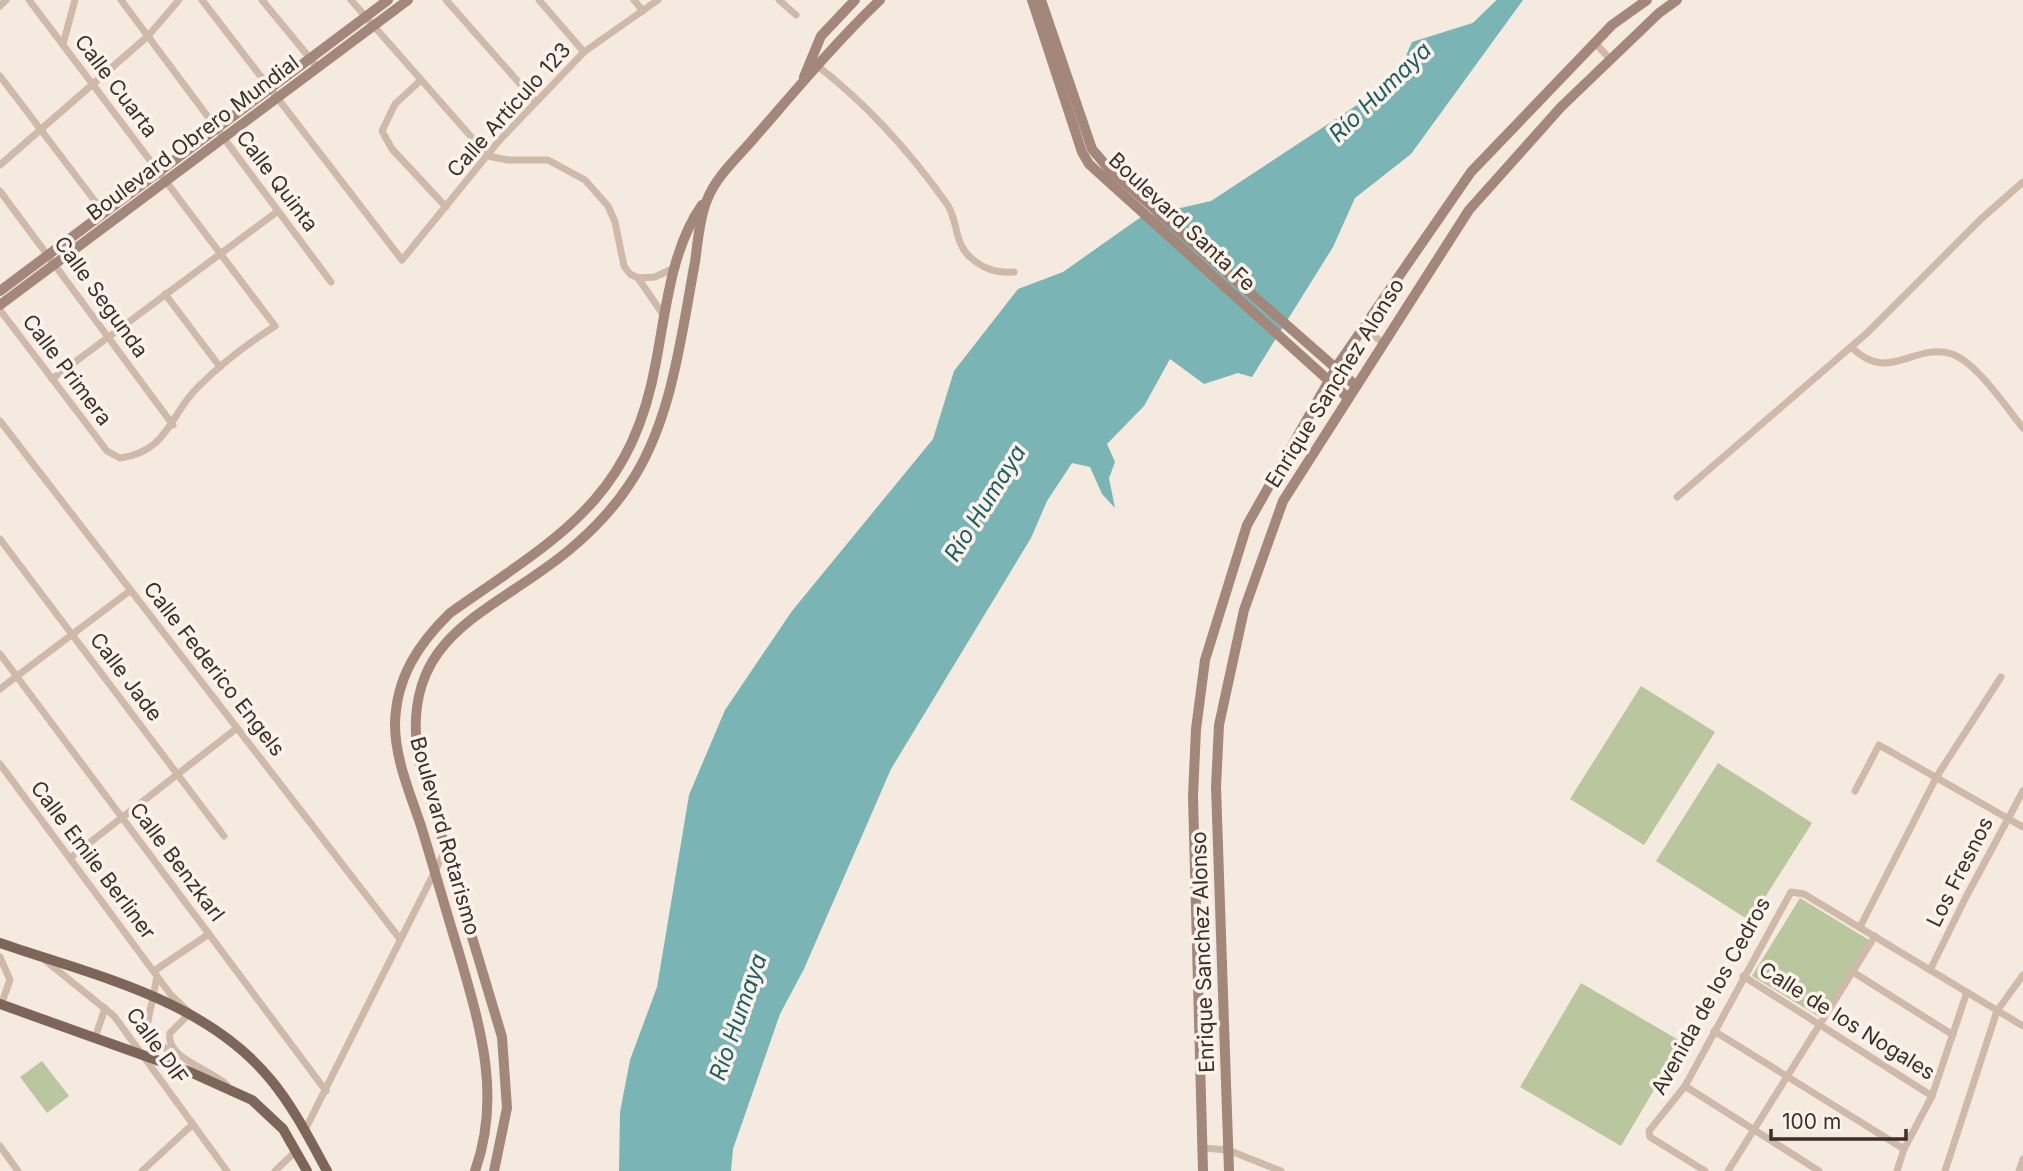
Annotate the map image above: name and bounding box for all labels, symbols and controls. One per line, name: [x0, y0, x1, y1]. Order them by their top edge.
street label: Calle Cuarta: [70, 29, 163, 142]
water label: Río Humaya: [1323, 36, 1437, 148]
street label: Calle Artículo 123: [442, 37, 576, 182]
street label: Boulevard Obrero Mundial: [82, 50, 304, 225]
street label: Calle Quinta: [231, 125, 324, 236]
street label: Boulevard Santa Fe: [1104, 147, 1261, 296]
street label: Calle Segunda: [49, 231, 154, 362]
street label: Enrique Sanchez Alonso: [1260, 274, 1409, 492]
street label: Calle Primera: [18, 309, 117, 430]
water label: Río Humaya: [938, 440, 1032, 566]
street label: Calle Federico Engels: [139, 576, 290, 761]
street label: Calle Jade: [85, 628, 168, 726]
street label: Boulevard Rotarismo: [405, 734, 486, 938]
street label: Calle Emile Berliner: [26, 776, 161, 944]
street label: Calle Benzkarl: [125, 797, 230, 926]
street label: Los Fresnos: [1921, 813, 1998, 931]
street label: Enrique Sanchez Alonso: [1186, 831, 1219, 1073]
street label: Avenida de los Cedros: [1646, 893, 1775, 1099]
water label: Río Humaya: [703, 950, 773, 1084]
street label: Calle de los Nogales: [1755, 956, 1940, 1085]
street label: Calle DIF: [121, 1002, 194, 1089]
scale bar: [1771, 1098, 1906, 1142]
text: 100 m: [1782, 1109, 1841, 1134]

